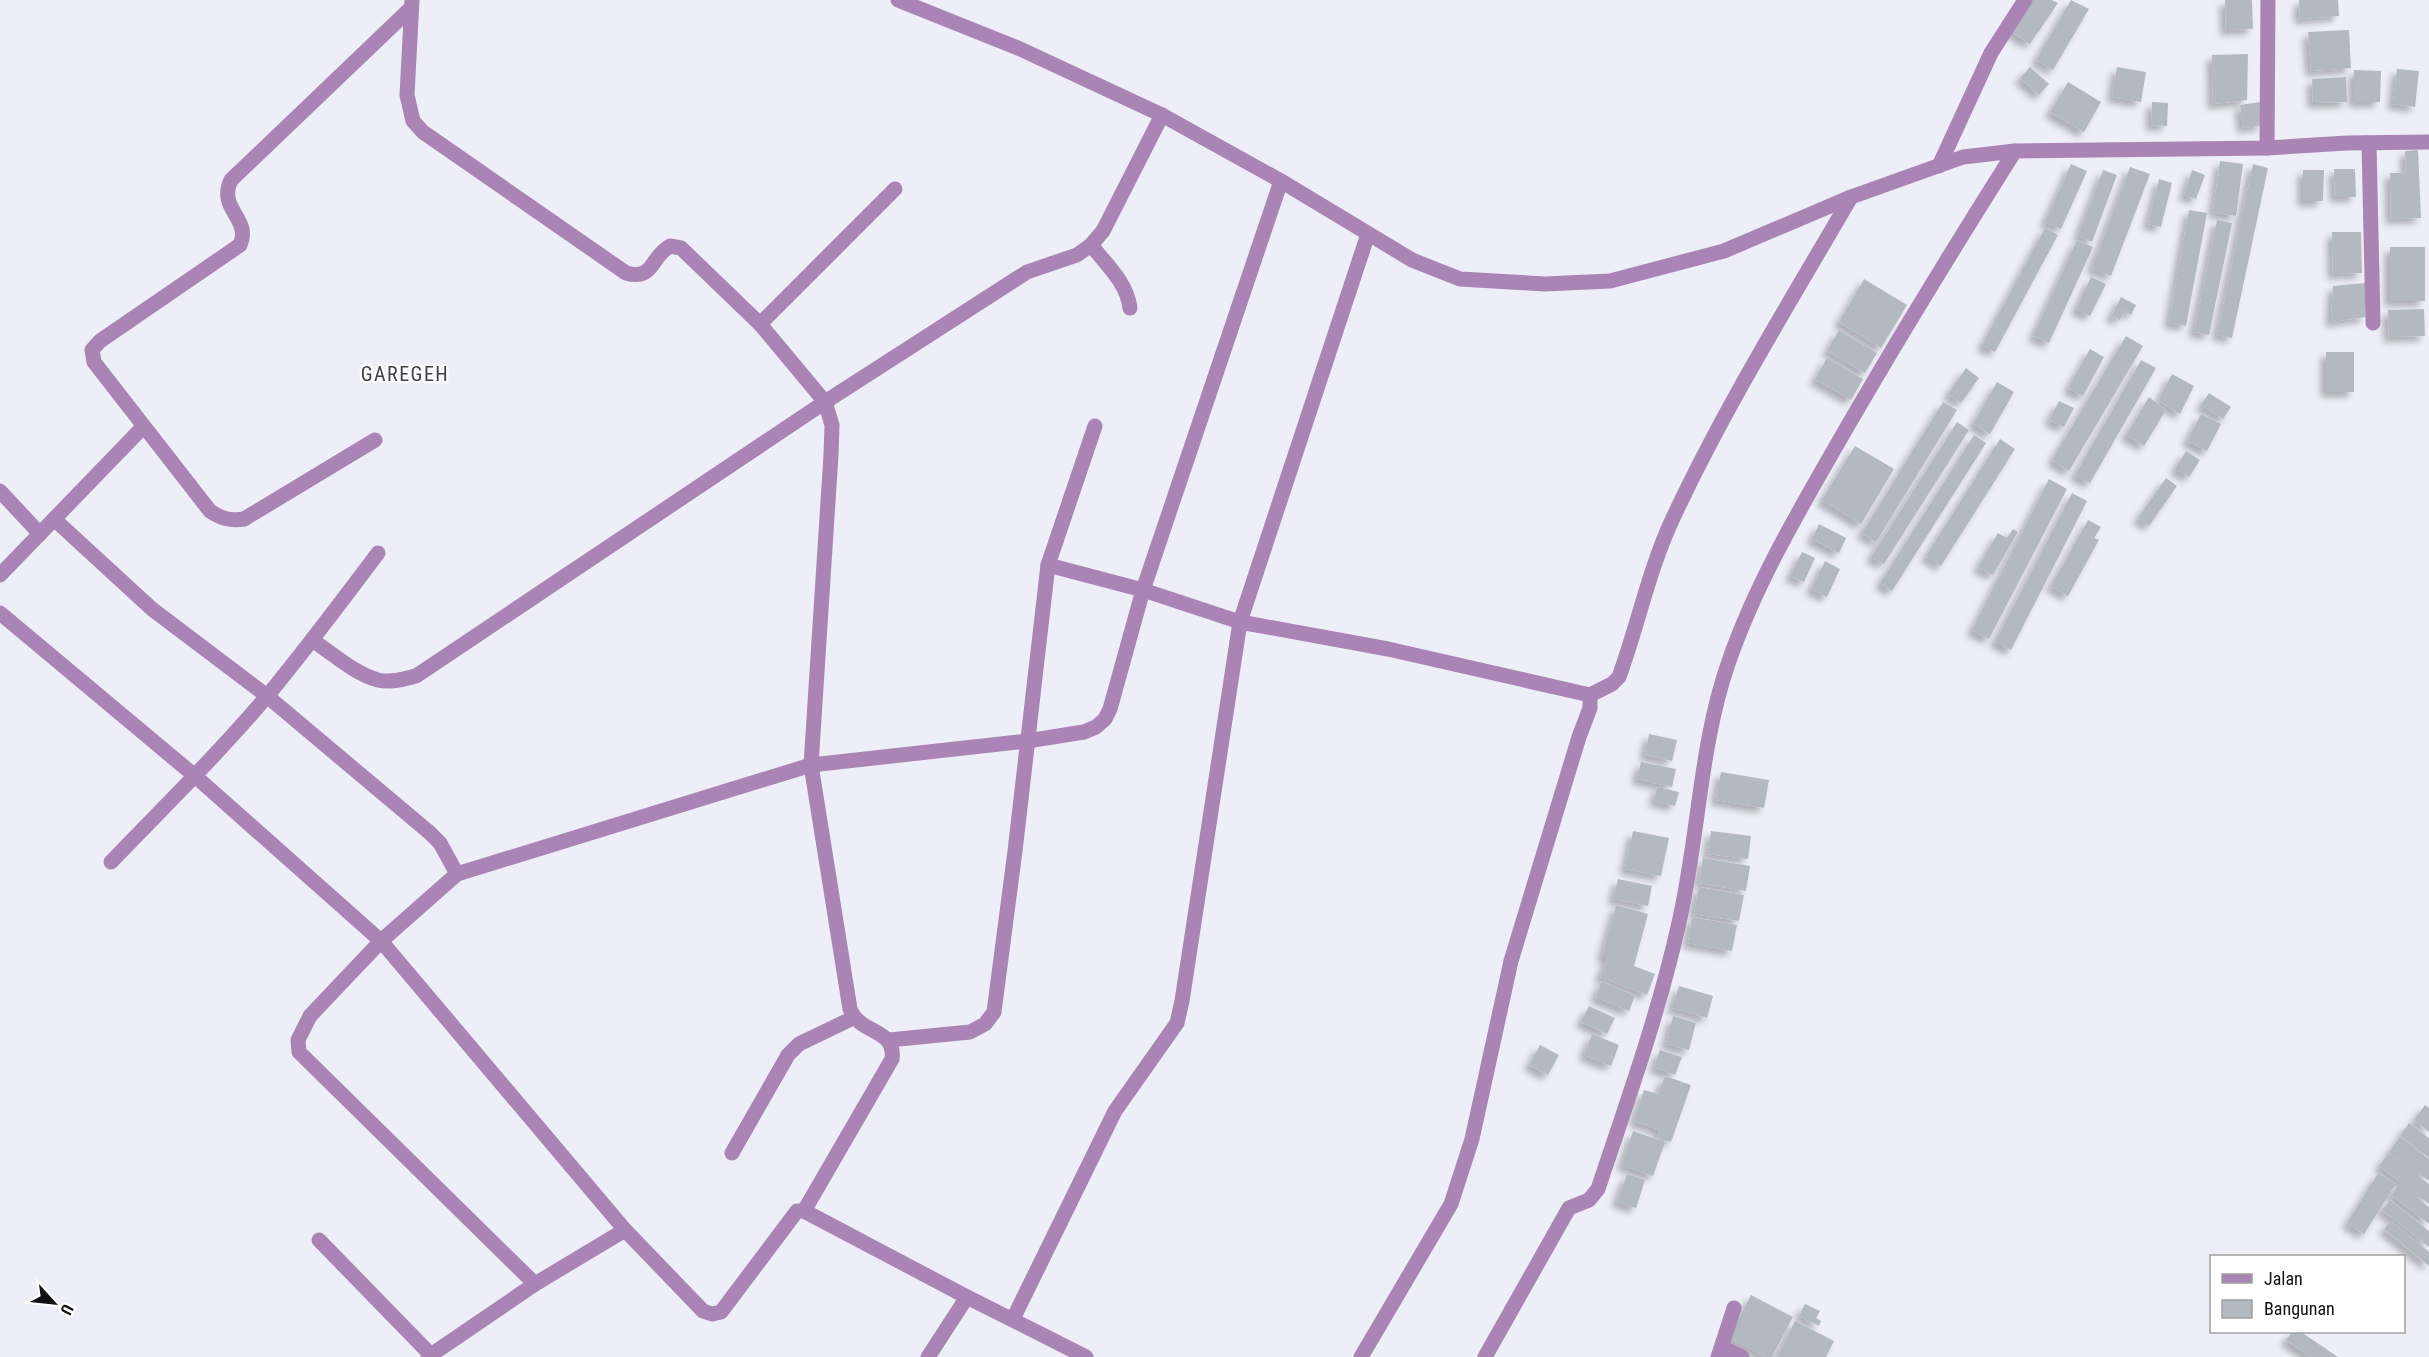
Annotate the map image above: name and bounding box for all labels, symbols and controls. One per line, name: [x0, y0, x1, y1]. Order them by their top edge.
district label: GAREGEH: [361, 362, 449, 386]
legend: [2210, 1255, 2405, 1333]
text: Jalan: [2264, 1268, 2303, 1289]
north arrow: [24, 1273, 84, 1333]
text: Bangunan: [2264, 1298, 2335, 1319]
text: U: [56, 1301, 77, 1318]

